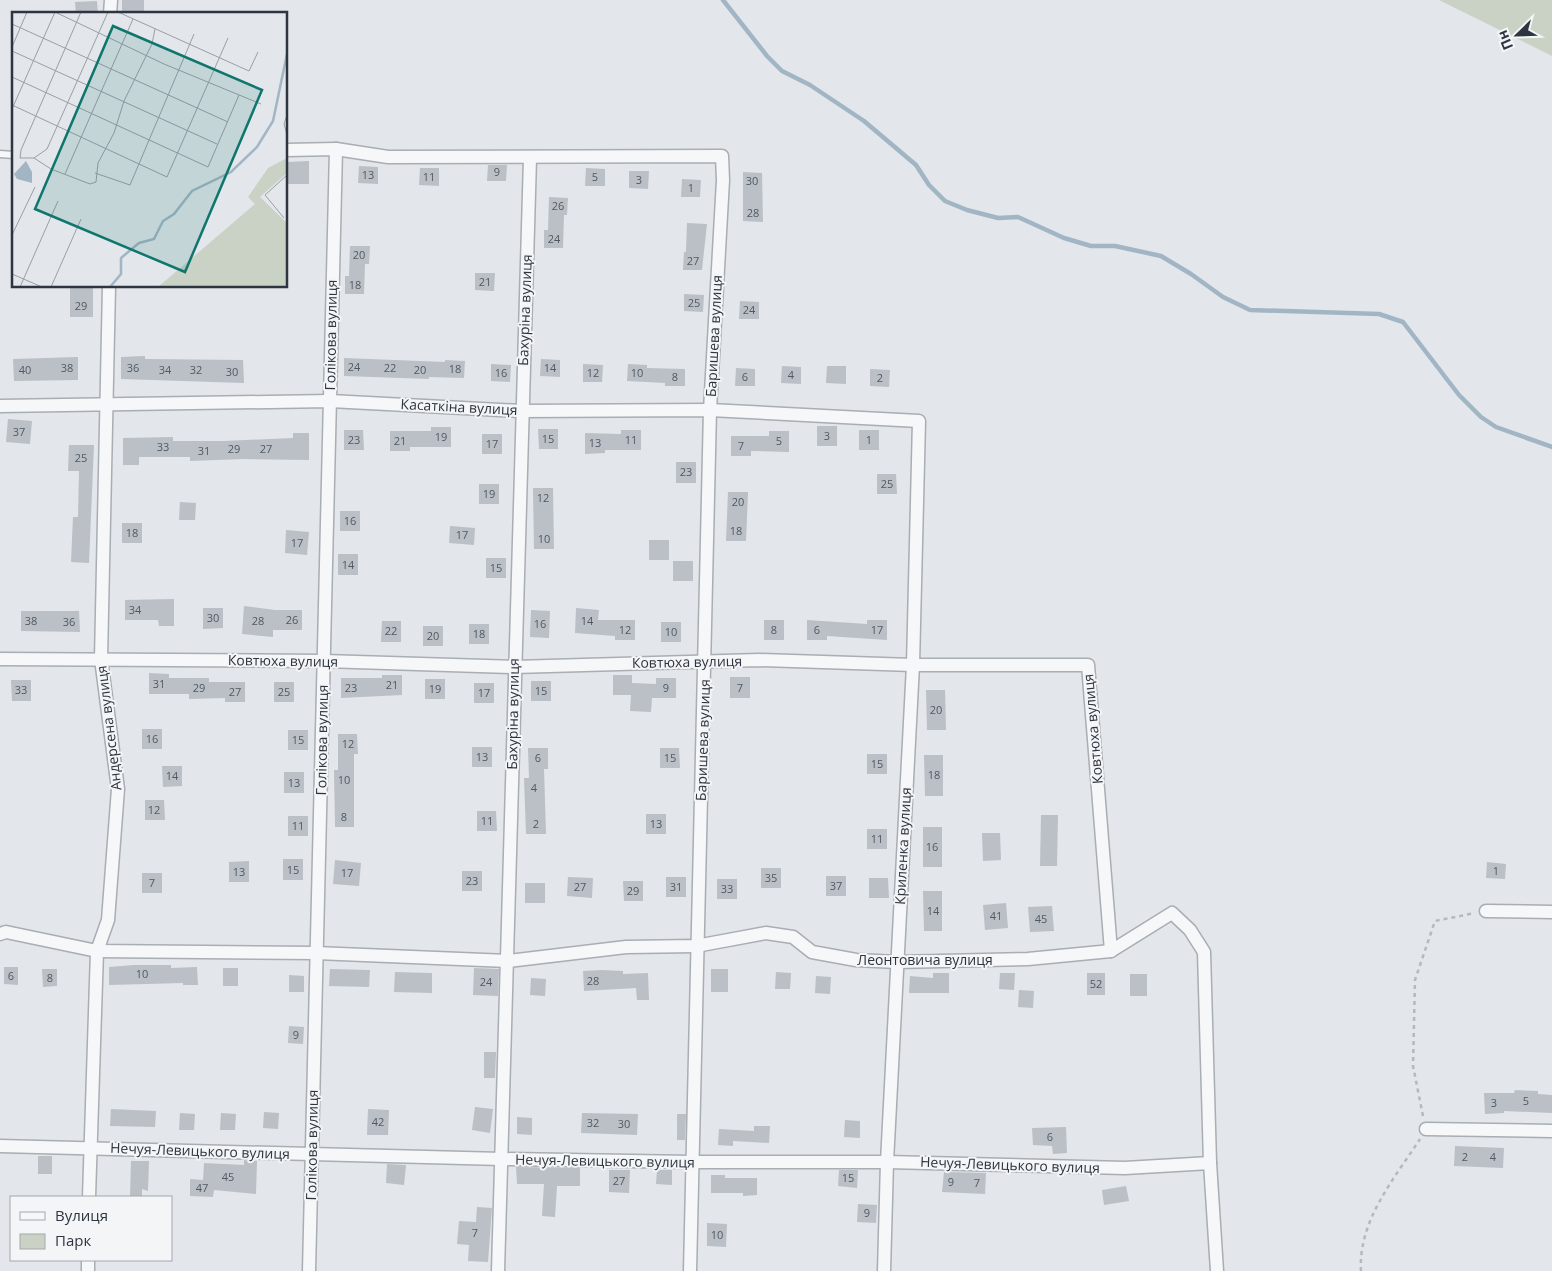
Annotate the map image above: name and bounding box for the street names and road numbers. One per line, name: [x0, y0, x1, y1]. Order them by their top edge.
street label: Бахуріна вулиця: [513, 254, 536, 366]
street label: Баришева вулиця: [701, 275, 726, 397]
street label: Голікова вулиця: [320, 279, 341, 391]
street label: Касаткіна вулиця: [400, 394, 518, 419]
street label: Ковтюха вулиця: [228, 650, 338, 671]
street label: Ковтюха вулиця: [632, 651, 742, 672]
street label: Бахуріна вулиця: [502, 658, 523, 770]
street label: Андерсена вулиця: [91, 665, 126, 792]
street label: Ковтюха вулиця: [1078, 673, 1107, 785]
street label: Баришева вулиця: [691, 679, 714, 801]
street label: Голікова вулиця: [311, 684, 332, 796]
street label: Криленка вулиця: [890, 787, 915, 905]
street label: Леонтовича вулиця: [857, 950, 993, 969]
street label: Голікова вулиця: [301, 1089, 322, 1201]
street label: Нечуя-Левицького вулиця: [110, 1138, 290, 1163]
street label: Нечуя-Левицького вулиця: [515, 1149, 695, 1172]
street label: Нечуя-Левицького вулиця: [920, 1152, 1100, 1177]

